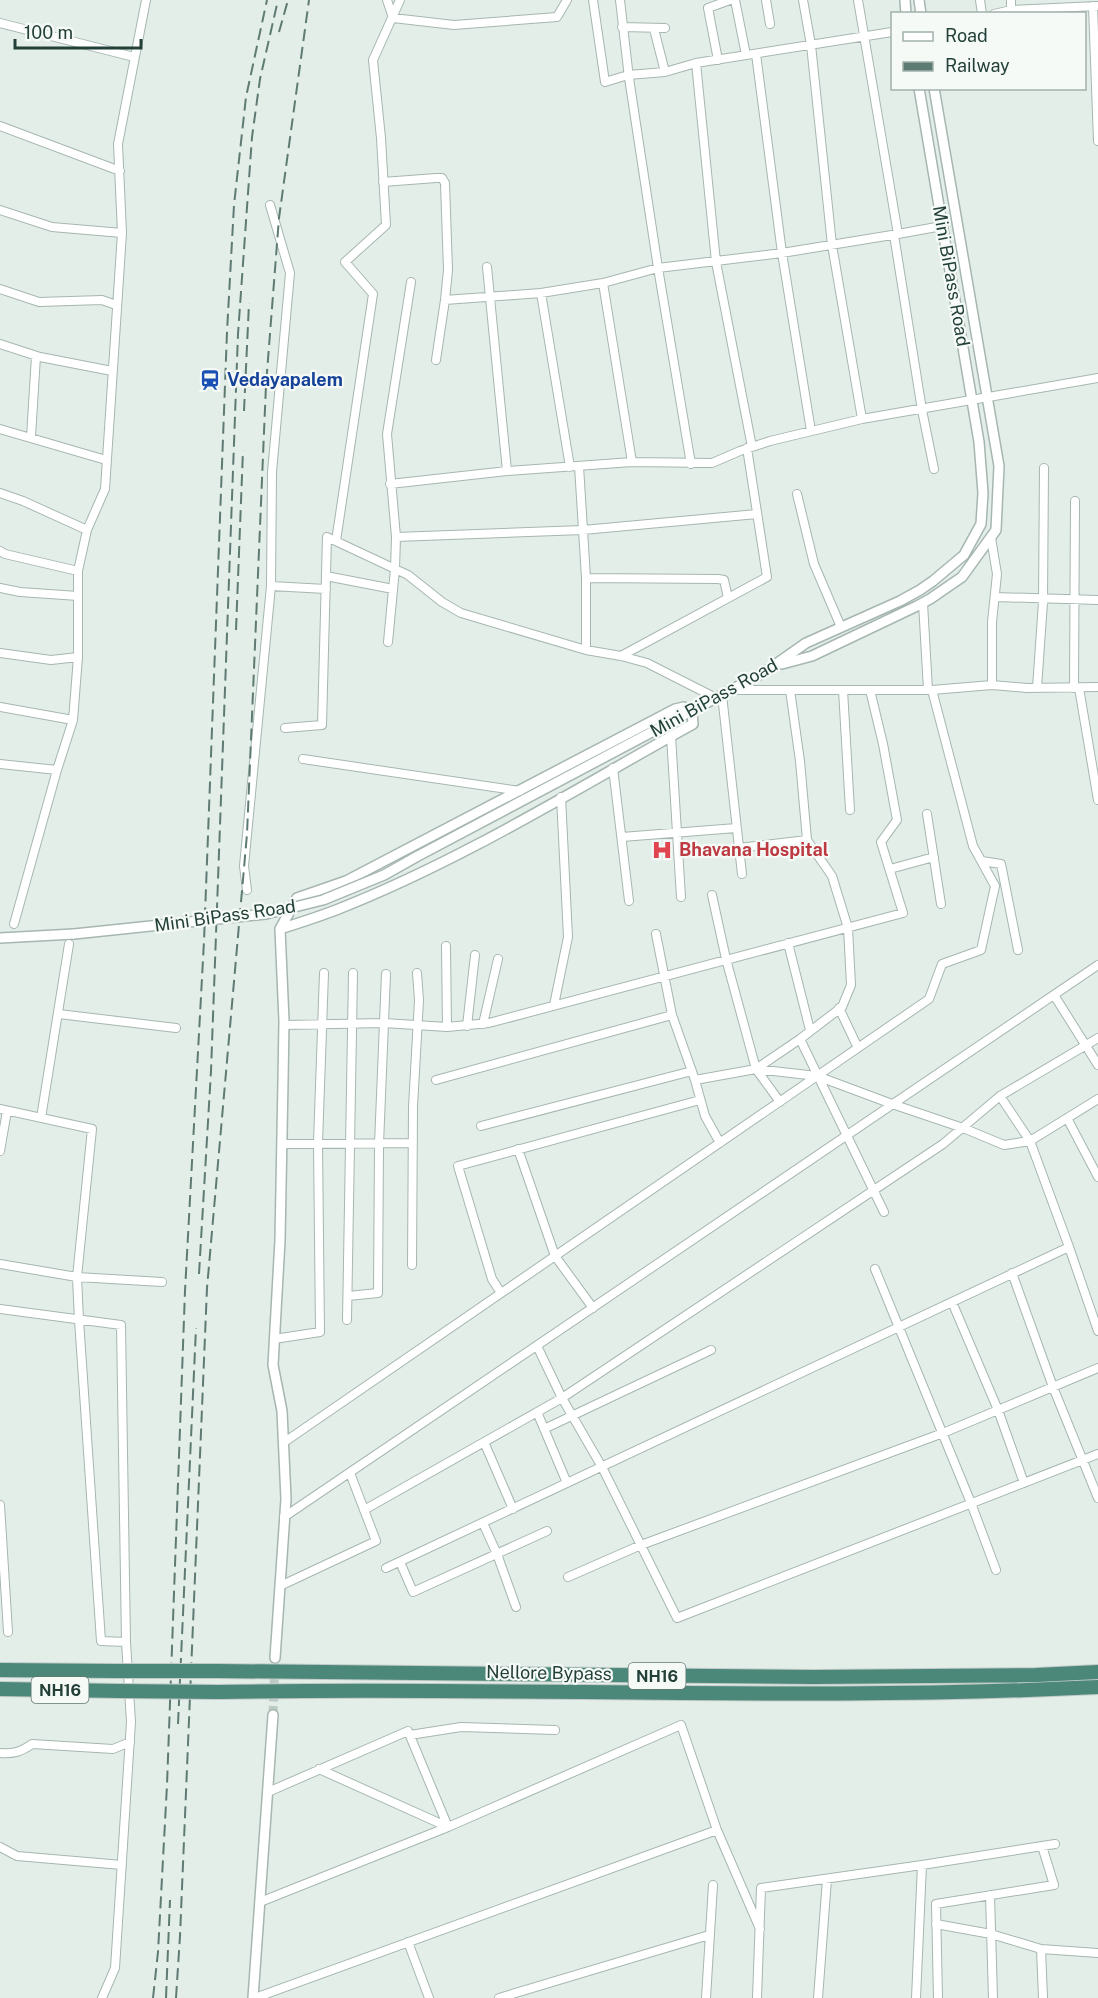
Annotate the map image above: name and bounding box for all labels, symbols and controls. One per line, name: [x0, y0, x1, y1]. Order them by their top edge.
scale bar: [15, 12, 141, 50]
legend: [891, 12, 1086, 90]
text: 100 m: [24, 22, 73, 43]
text: Road: [945, 25, 988, 46]
text: Railway: [945, 55, 1010, 76]
street label: Mini BiPass Road: [929, 204, 974, 348]
station icon: Vedayapalem: [198, 368, 222, 392]
place label: Vedayapalem: [227, 369, 343, 390]
street label: Mini BiPass Road: [646, 654, 781, 741]
hospital icon: Bhavana Hospital: [650, 838, 674, 862]
place label: Bhavana Hospital: [679, 839, 829, 860]
street label: Mini BiPass Road: [153, 895, 297, 936]
street label: Nellore Bypass: [486, 1661, 612, 1684]
road number: NH16: [628, 1663, 686, 1689]
road number: NH16: [32, 1677, 88, 1703]

